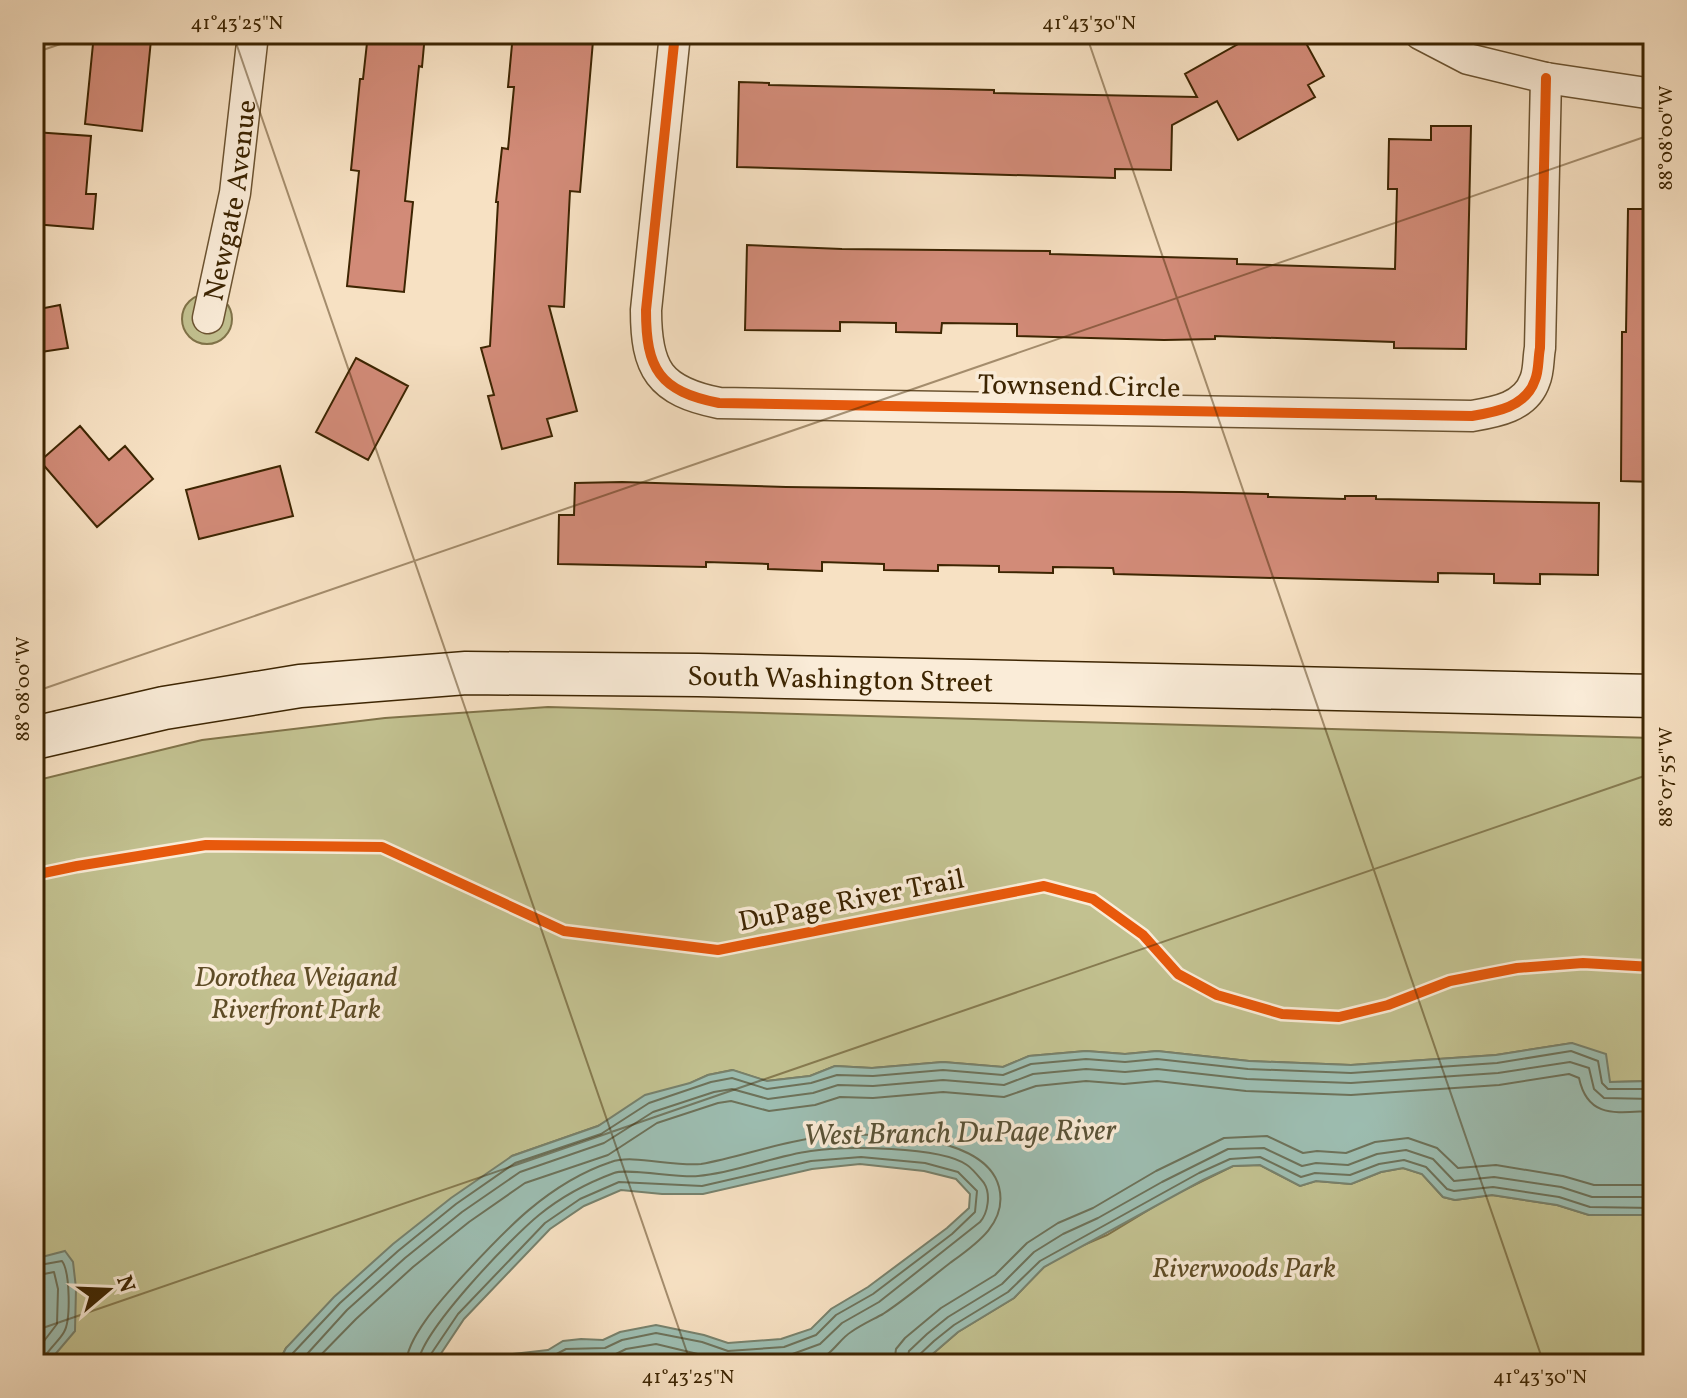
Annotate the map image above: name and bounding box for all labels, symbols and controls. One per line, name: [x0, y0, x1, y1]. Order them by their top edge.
text: 41°43'25"N: [191, 10, 284, 38]
text: 41°43'30"N: [1042, 10, 1136, 38]
text: 88°08'00"W: [1653, 85, 1681, 191]
street label: Newgate Avenue: [195, 98, 267, 305]
street label: Townsend Circle: [977, 366, 1181, 409]
text: 88°08'00"W: [10, 636, 38, 742]
street label: South Washington Street: [687, 658, 994, 703]
text: 88°07'55"W: [1653, 727, 1681, 827]
street label: DuPage River Trail: [735, 860, 968, 942]
park label: Dorothea Weigand Riverfront Park: [194, 959, 398, 1030]
water label: West Branch DuPage River: [803, 1110, 1118, 1158]
north arrow: [68, 1250, 148, 1330]
park label: Riverwoods Park: [1152, 1250, 1336, 1289]
text: N: [107, 1272, 142, 1297]
text: 41°43'25"N: [642, 1364, 735, 1392]
text: 41°43'30"N: [1493, 1364, 1587, 1392]

